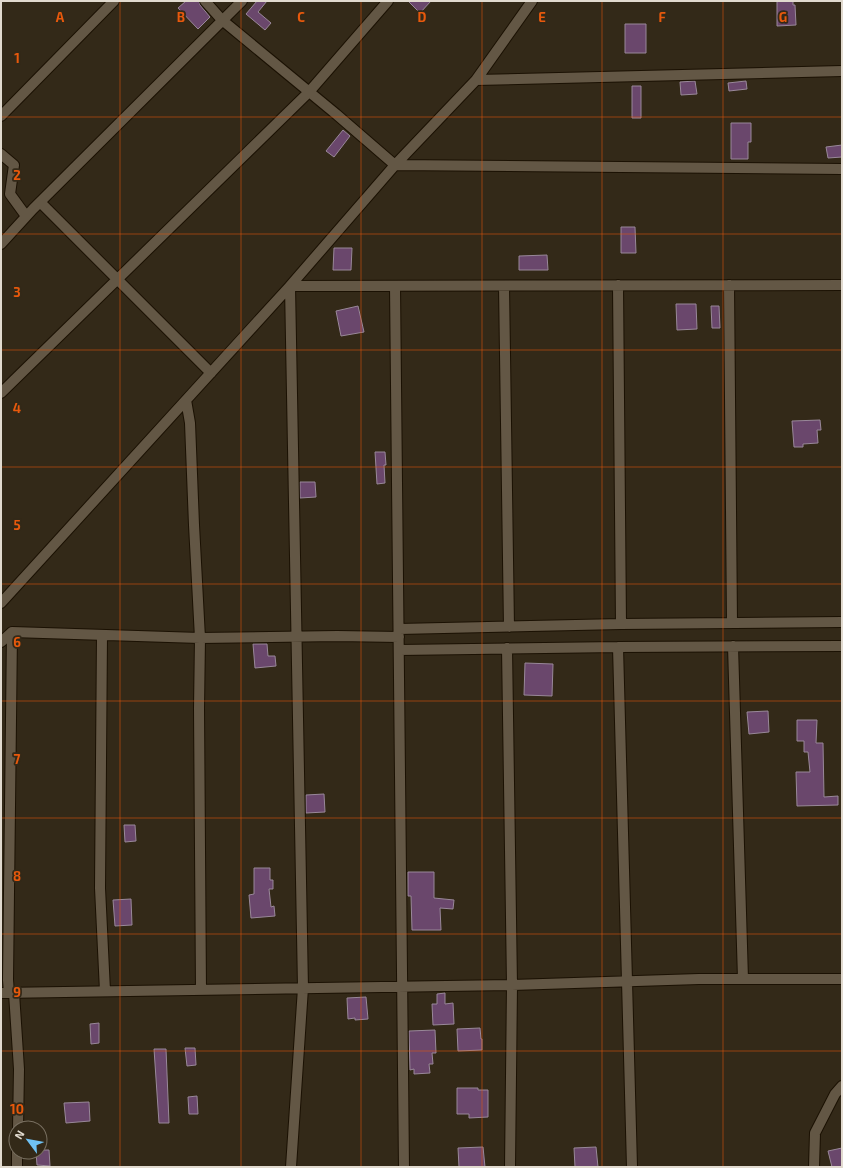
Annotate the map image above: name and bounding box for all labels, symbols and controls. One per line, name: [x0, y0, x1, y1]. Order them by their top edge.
text: A: [56, 9, 65, 25]
text: B: [177, 9, 185, 25]
text: C: [297, 9, 305, 25]
text: D: [418, 9, 427, 25]
text: E: [538, 9, 546, 25]
text: F: [658, 9, 666, 25]
text: G: [779, 9, 787, 25]
text: 1: [14, 50, 20, 66]
text: 2: [13, 167, 21, 183]
text: 3: [13, 284, 21, 300]
text: 4: [13, 400, 21, 416]
text: 5: [13, 517, 21, 533]
text: 6: [13, 634, 21, 650]
text: 7: [14, 751, 21, 767]
text: 8: [13, 868, 21, 884]
text: 9: [13, 984, 21, 1000]
text: 10: [10, 1101, 24, 1117]
north arrow: [8, 1120, 48, 1160]
text: N: [11, 1128, 27, 1141]

